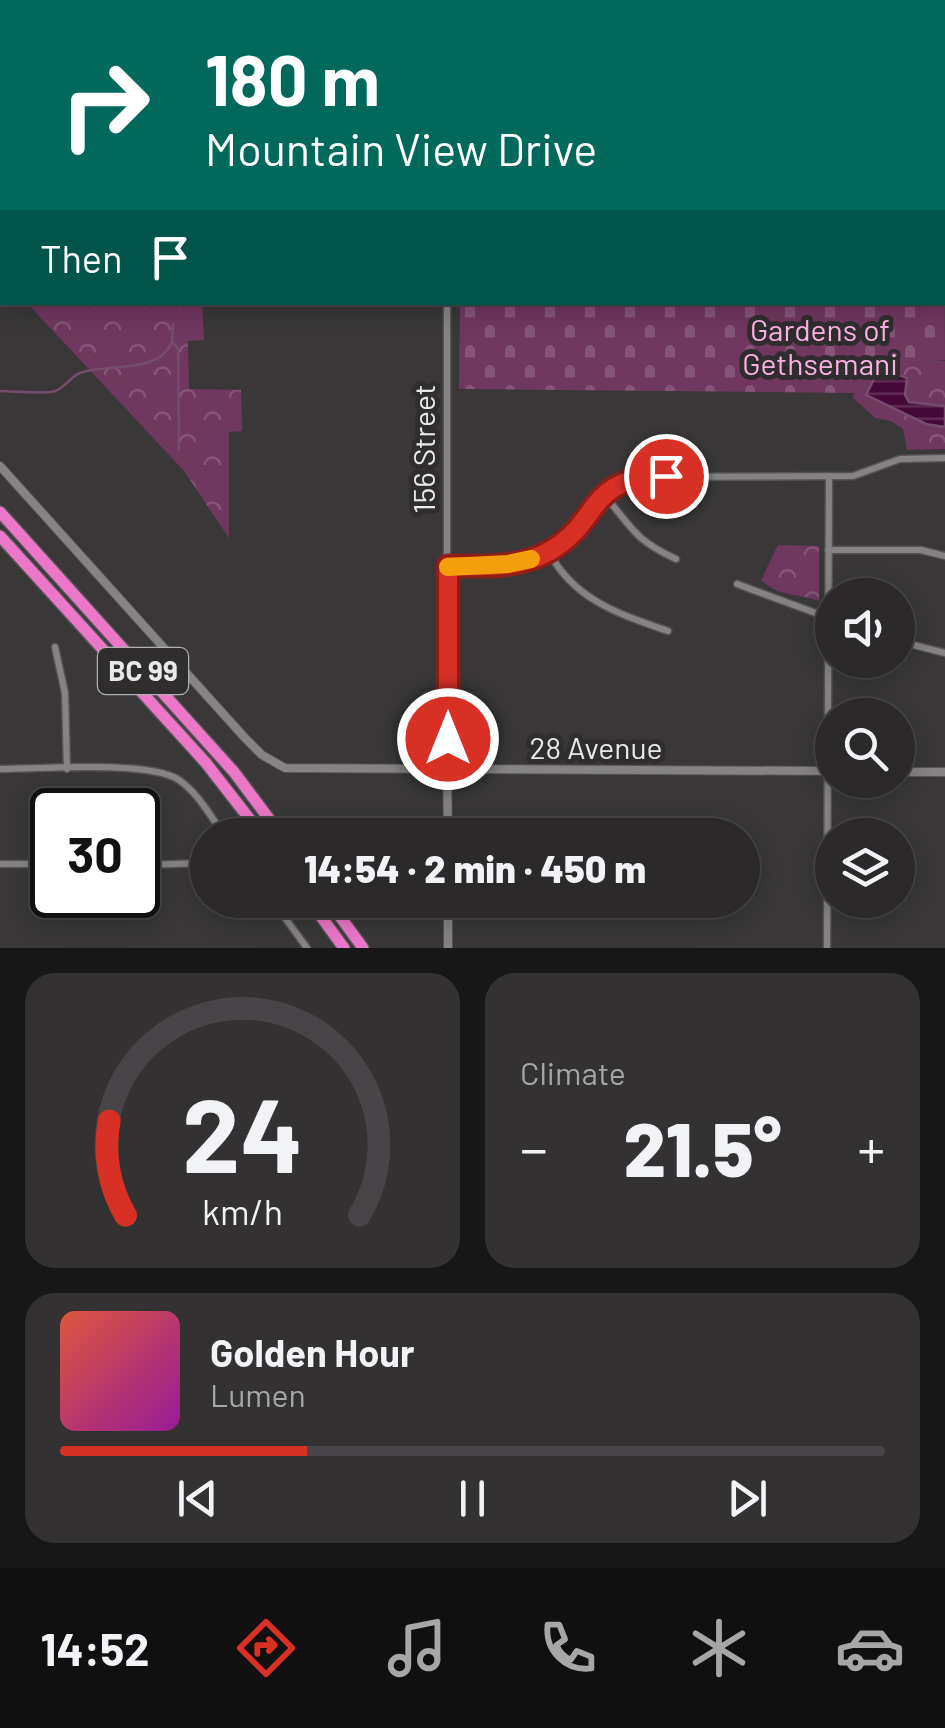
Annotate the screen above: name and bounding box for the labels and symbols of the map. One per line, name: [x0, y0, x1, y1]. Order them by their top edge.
park label: Gardens of Gethsemani: [742, 311, 898, 381]
street label: 156 Street: [405, 384, 441, 514]
pin: [624, 434, 709, 519]
road number: BC 99: [98, 648, 188, 694]
position arrow: [396, 687, 500, 791]
street label: 28 Avenue: [529, 729, 663, 765]
speed limit sign: 30: [30, 788, 160, 918]

